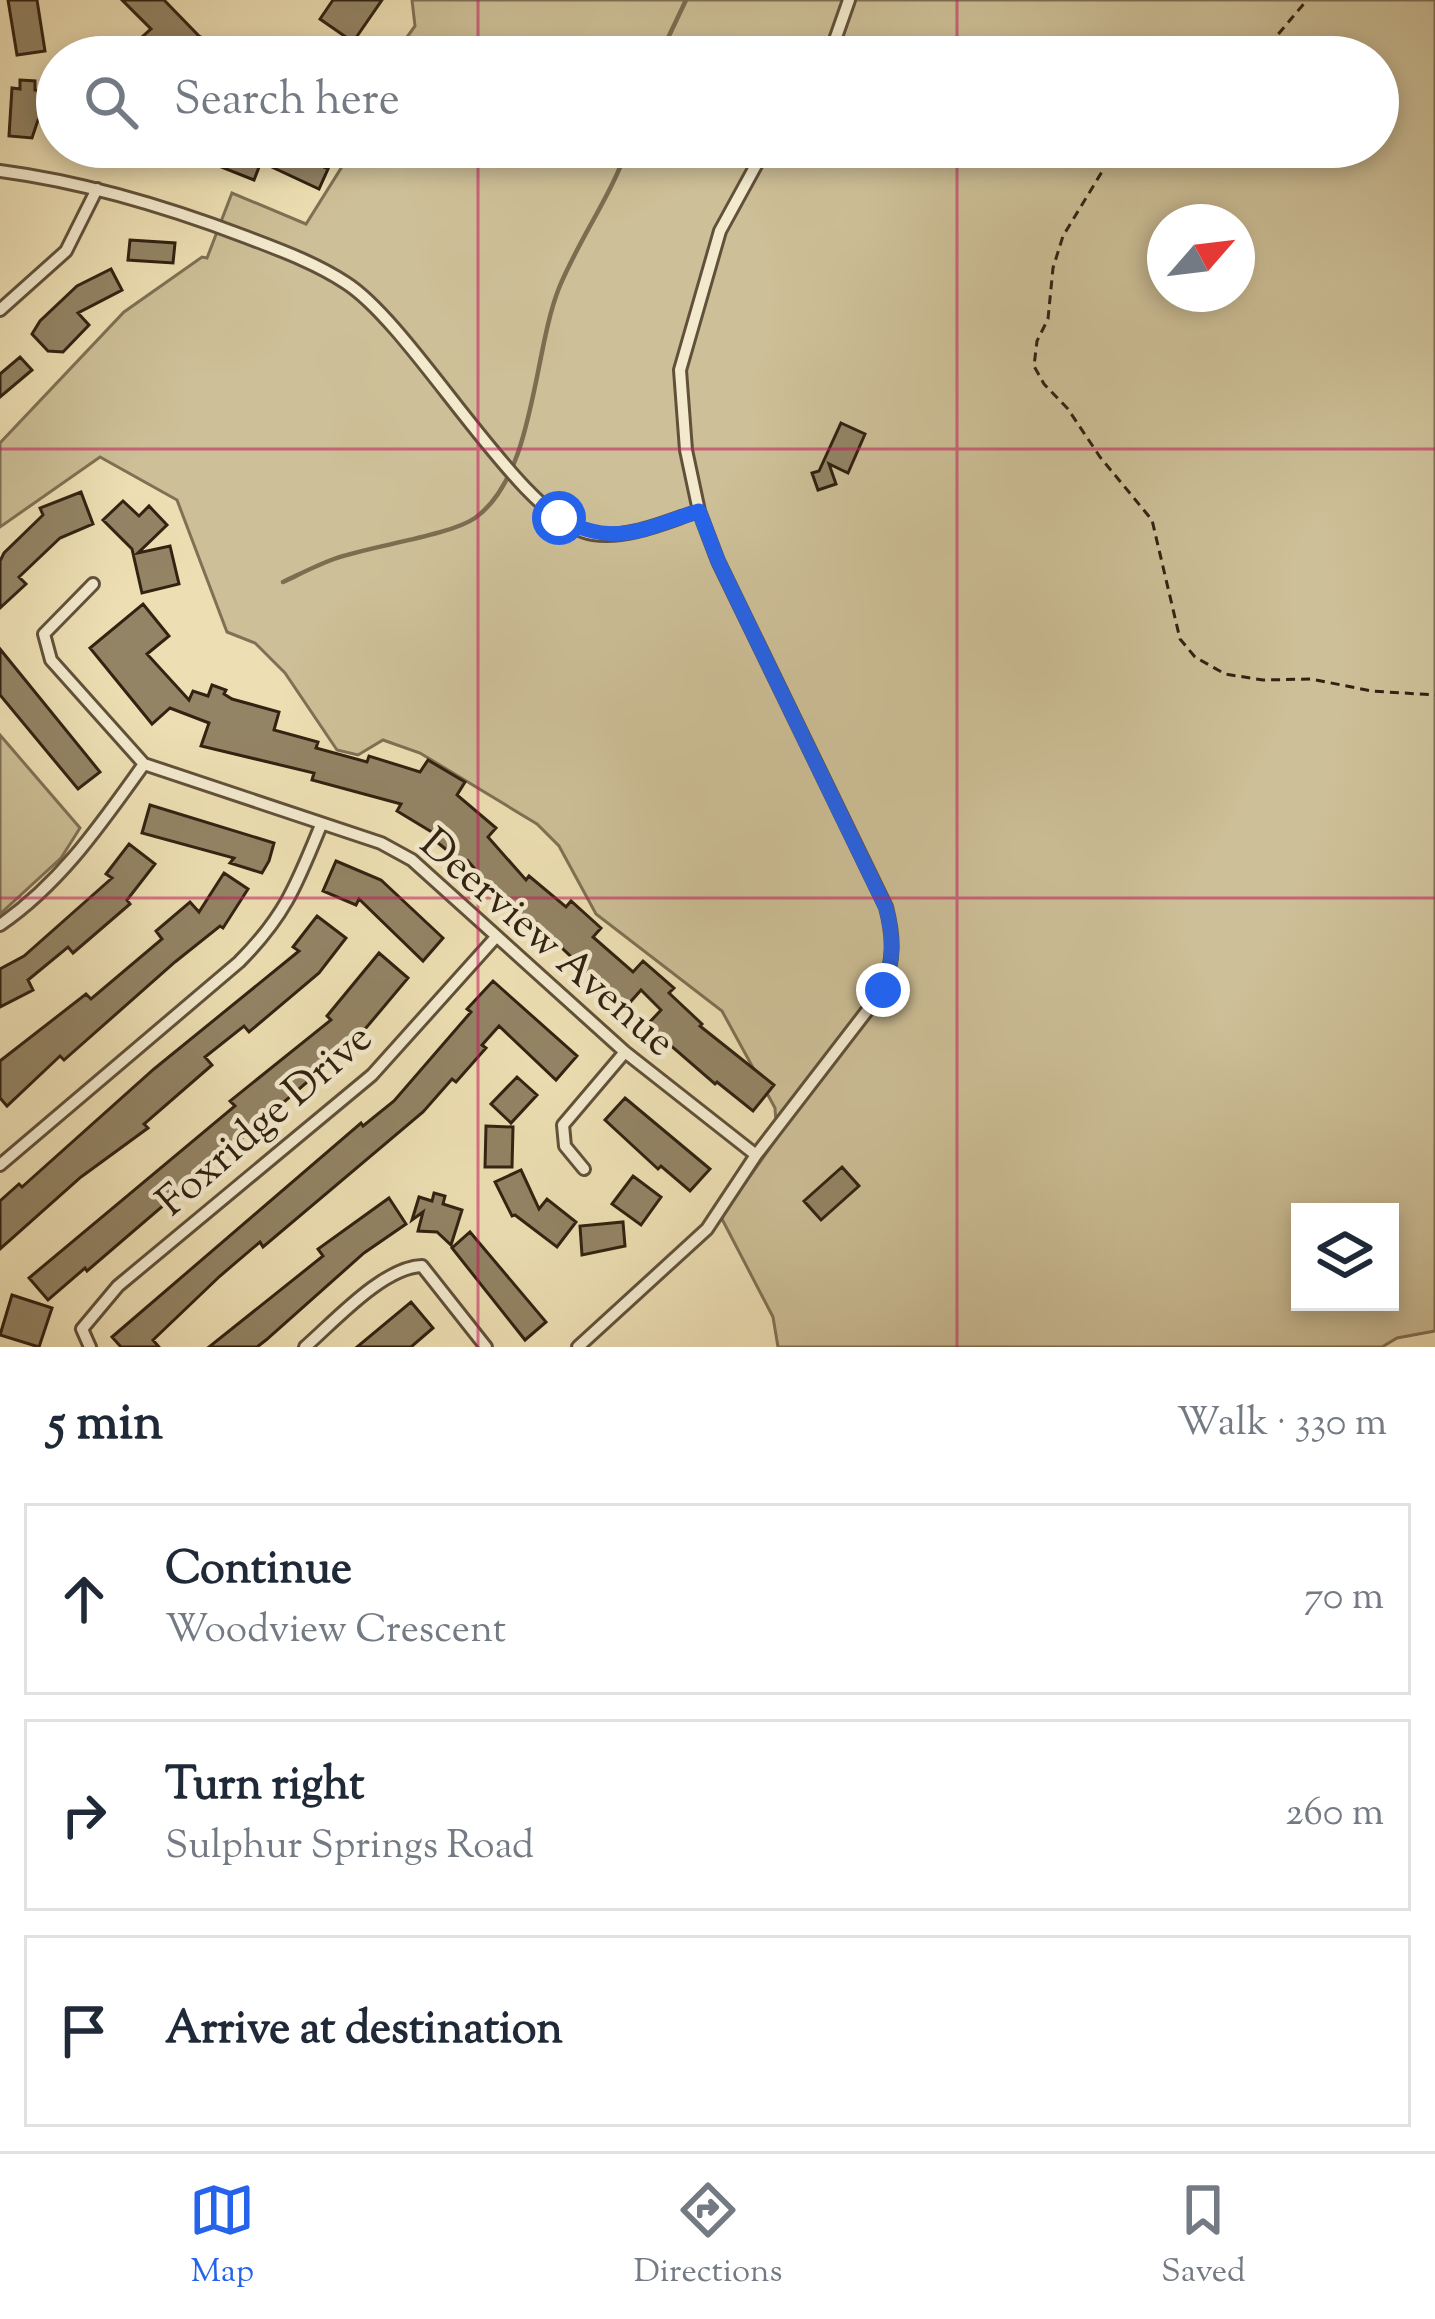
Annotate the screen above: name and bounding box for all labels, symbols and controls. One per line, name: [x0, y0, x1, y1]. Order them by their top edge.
search box: [36, 36, 1399, 168]
icon: search: [78, 69, 144, 135]
text: Search here: [174, 70, 400, 135]
north arrow: [1147, 204, 1255, 312]
route start: [532, 491, 586, 545]
street label: Deerview Avenue: [405, 817, 687, 1073]
route end: [856, 963, 910, 1017]
street label: Foxridge Drive: [145, 1011, 387, 1232]
map controls: [1291, 1203, 1399, 1311]
button: layers: [1291, 1203, 1399, 1311]
text: 5 min: [48, 1389, 163, 1462]
text: Walk · 330 m: [1177, 1397, 1387, 1453]
text: Continue: [165, 1539, 352, 1604]
icon: ahead: [51, 1566, 117, 1632]
text: 70 m: [1304, 1571, 1384, 1627]
text: Woodview Crescent: [165, 1604, 506, 1660]
text: Turn right: [165, 1755, 364, 1820]
icon: right: [51, 1782, 117, 1848]
text: 260 m: [1285, 1787, 1384, 1843]
text: Sulphur Springs Road: [165, 1820, 534, 1876]
icon: arrive: [51, 1998, 117, 2064]
text: Arrive at destination: [165, 1999, 563, 2064]
tab: Map: [189, 2177, 255, 2297]
tab: Directions: [634, 2177, 783, 2297]
tab: Saved: [1161, 2177, 1246, 2297]

